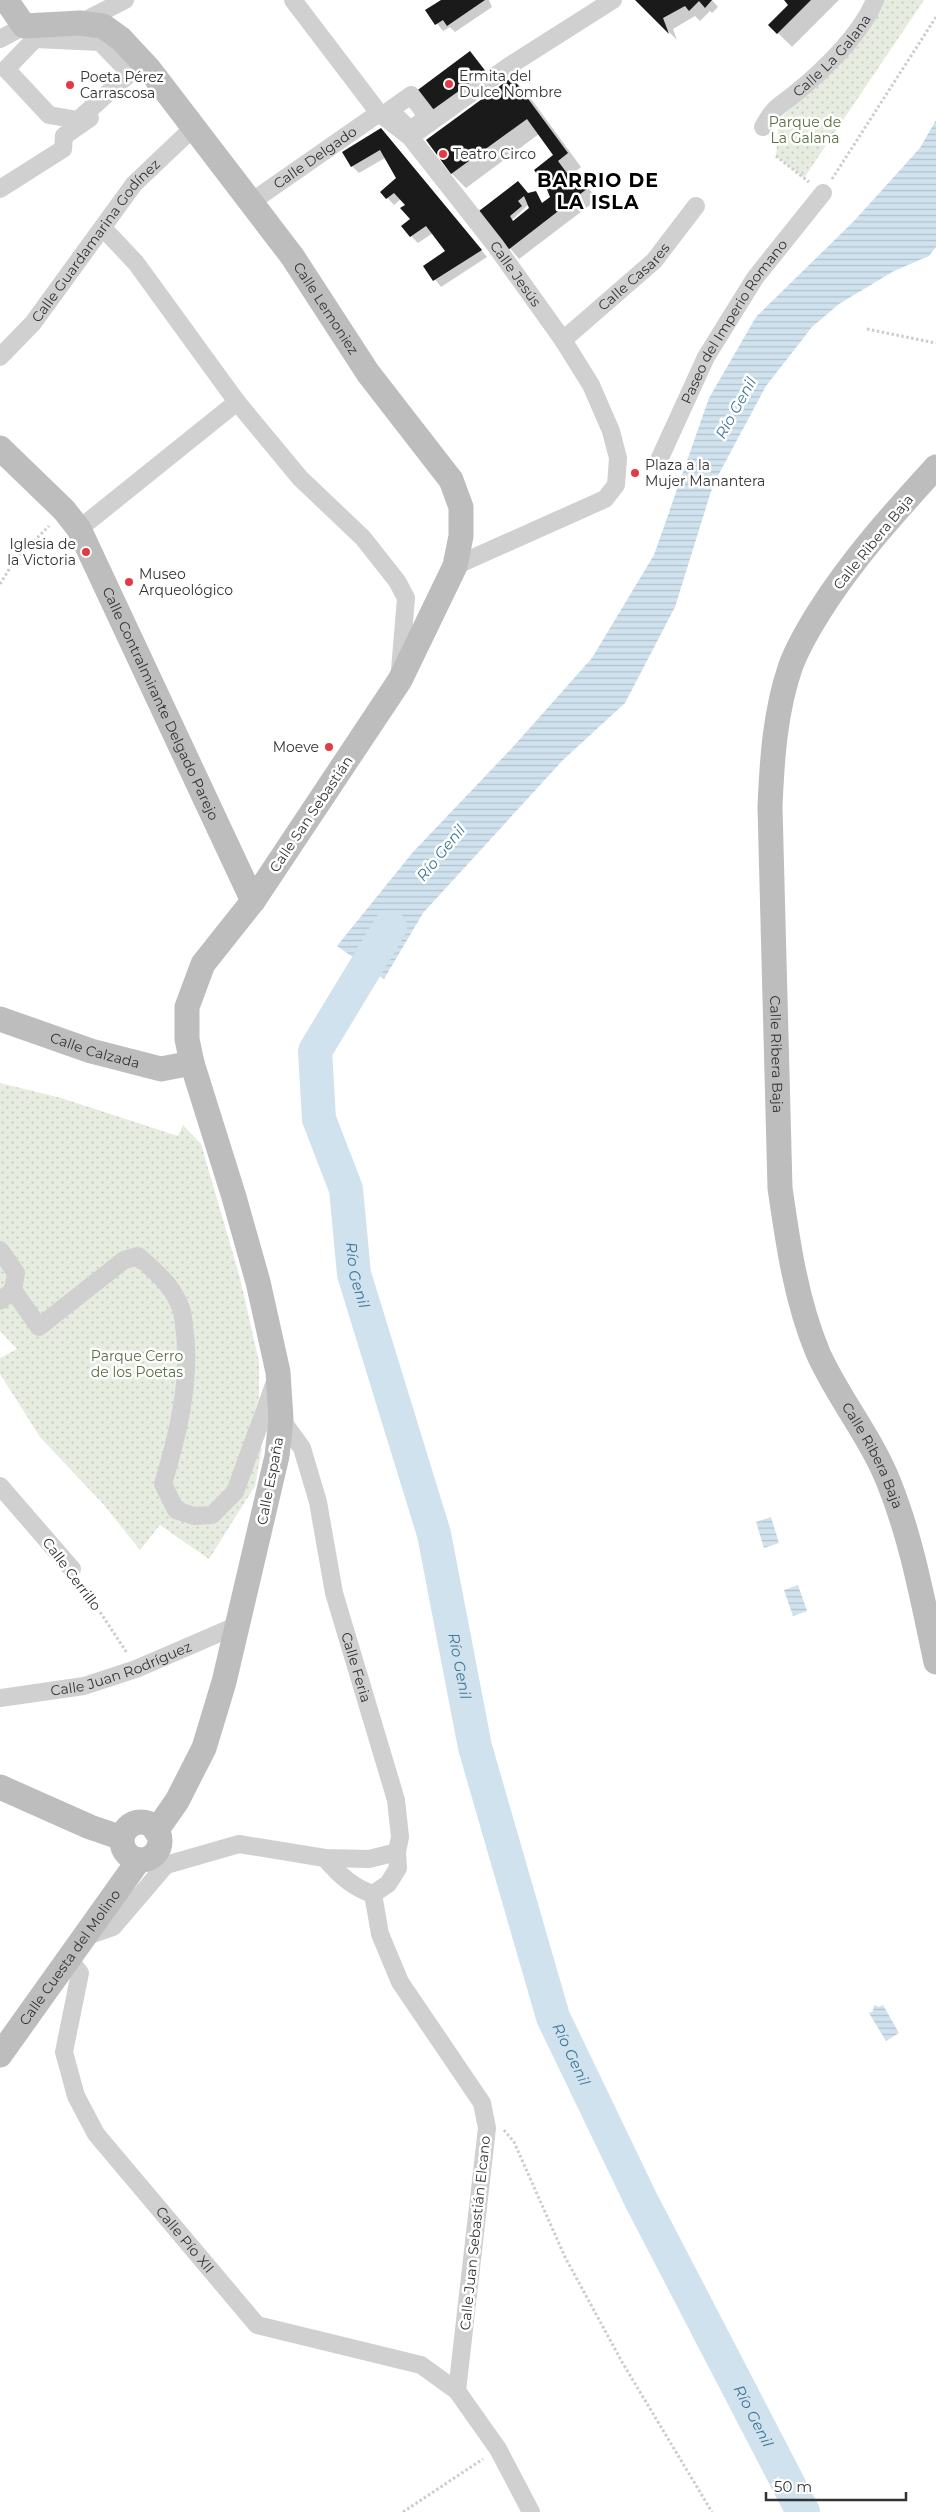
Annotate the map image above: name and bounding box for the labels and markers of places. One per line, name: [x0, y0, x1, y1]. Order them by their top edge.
place label: Ermita del Dulce Nombre: [459, 67, 562, 101]
place label: Poeta Pérez Carrascosa: [80, 68, 164, 102]
marker: Ermita del Dulce Nombre: [443, 78, 455, 90]
marker: Poeta Pérez Carrascosa: [64, 79, 76, 91]
place label: Teatro Circo: [453, 145, 536, 163]
marker: Teatro Circo: [437, 148, 449, 160]
place label: Plaza a la Mujer Manantera: [645, 456, 765, 490]
marker: Plaza a la Mujer Manantera: [629, 467, 641, 479]
place label: Iglesia de la Victoria: [7, 535, 76, 569]
marker: Iglesia de la Victoria: [80, 546, 92, 558]
place label: Museo Arqueológico: [139, 565, 233, 599]
marker: Museo Arqueológico: [123, 576, 135, 588]
place label: Moeve: [273, 738, 319, 756]
marker: Moeve: [323, 741, 335, 753]

